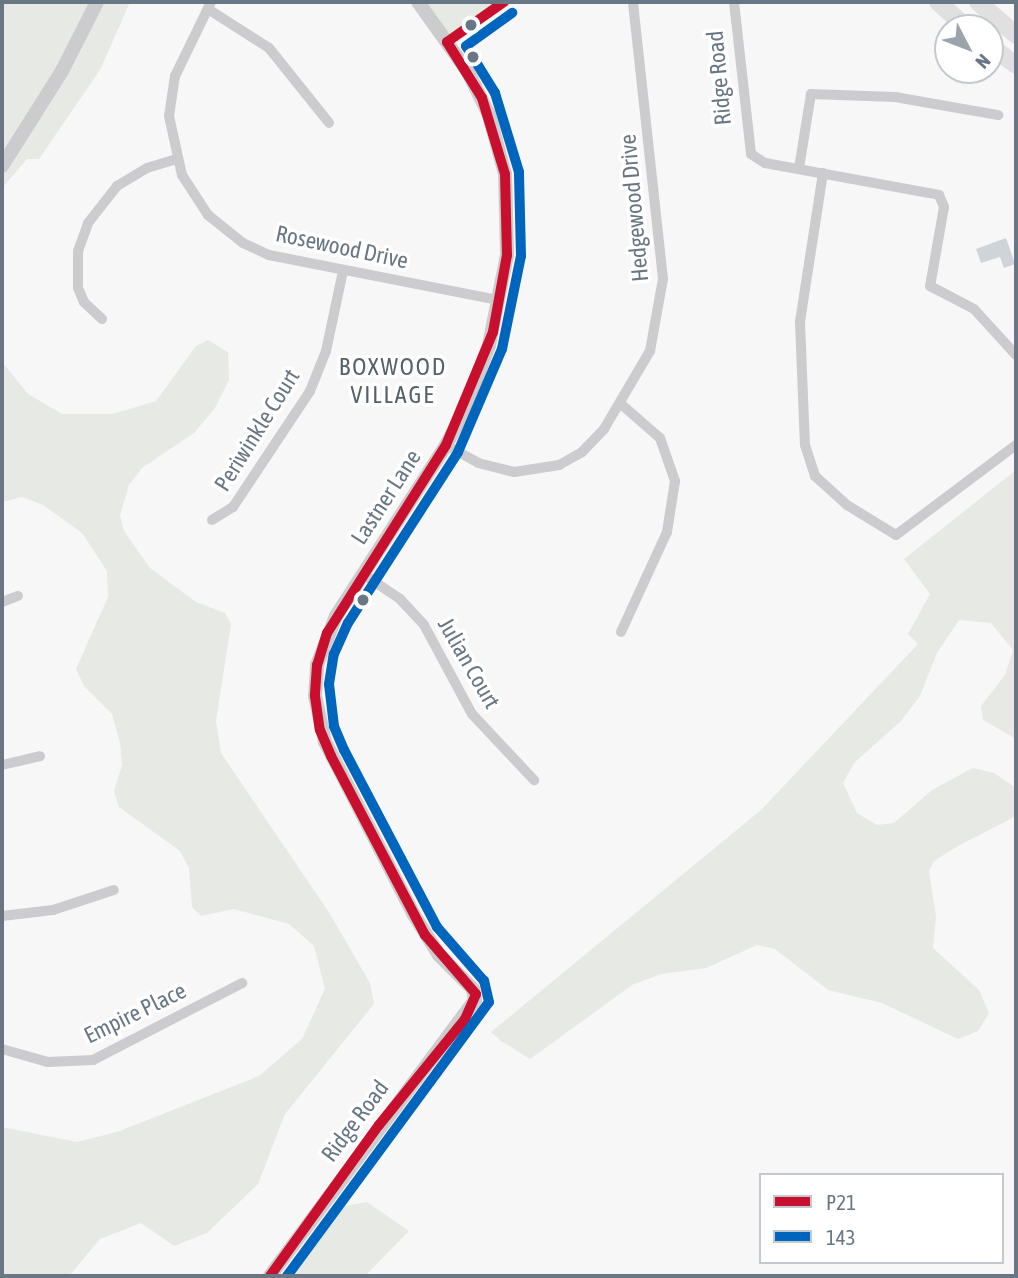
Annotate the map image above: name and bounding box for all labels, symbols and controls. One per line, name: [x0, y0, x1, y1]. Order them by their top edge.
north arrow: [934, 14, 1004, 84]
unlabelled marker: [464, 18, 478, 32]
street label: Ridge Road: [701, 30, 737, 126]
unlabelled marker: [466, 50, 480, 64]
text: N: [971, 50, 995, 73]
street label: Hedgewood Drive: [614, 133, 654, 283]
street label: Rosewood Drive: [273, 220, 411, 274]
district label: BOXWOOD VILLAGE: [340, 353, 446, 409]
street label: Periwinkle Court: [209, 364, 305, 496]
street label: Lastner Lane: [345, 445, 427, 549]
unlabelled marker: [356, 593, 370, 607]
street label: Julian Court: [432, 613, 506, 713]
street label: Empire Place: [80, 976, 190, 1050]
street label: Ridge Road: [316, 1075, 394, 1167]
legend: [759, 1173, 1004, 1264]
text: P21: [826, 1190, 856, 1214]
text: 143: [826, 1225, 856, 1249]

